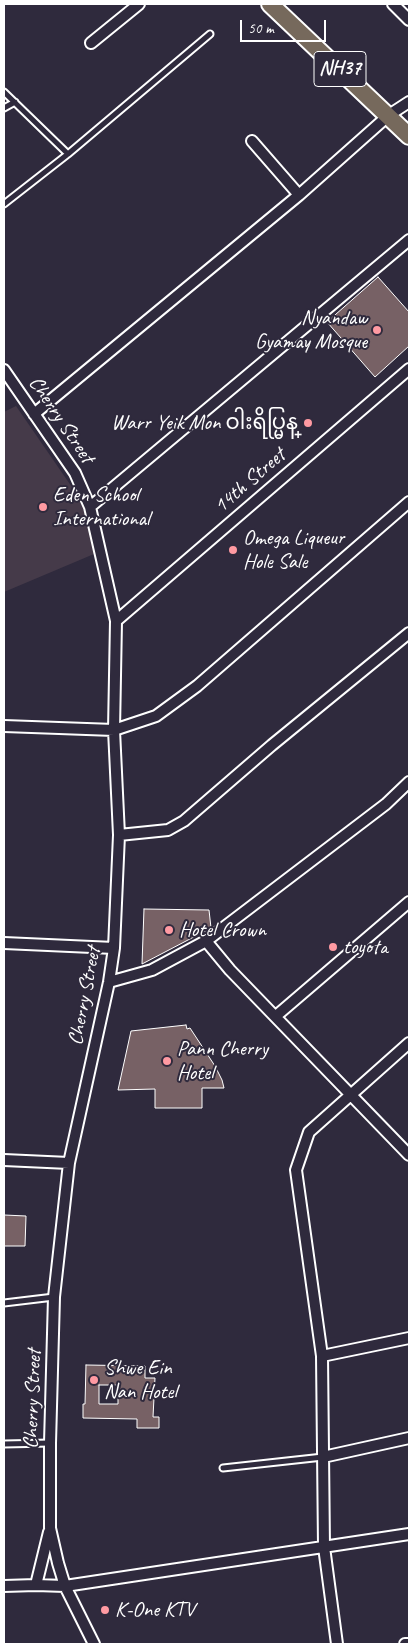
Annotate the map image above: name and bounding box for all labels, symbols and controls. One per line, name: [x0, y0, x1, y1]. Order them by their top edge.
scale bar: [243, 10, 329, 42]
text: 50 m: [248, 19, 274, 38]
road number: NH37: [314, 52, 366, 86]
place label: Nyandaw Gyamay Mosque: [255, 305, 367, 355]
marker: Nyandaw Gyamay Mosque: [371, 324, 383, 336]
street label: Cherry Street: [23, 372, 99, 468]
place label: Warr Yeik Mon ဝါးရိပ္မြန္: [111, 410, 298, 436]
marker: Warr Yeik Mon ဝါးရိပ္မြန္: [302, 417, 314, 429]
street label: 14th Street: [209, 443, 291, 519]
place label: Eden School International: [53, 482, 150, 532]
marker: Eden School International: [37, 501, 49, 513]
place label: Omega Liqueur Hole Sale: [243, 525, 344, 575]
marker: Omega Liqueur Hole Sale: [227, 544, 239, 556]
place label: Hotel Crown: [179, 917, 266, 943]
marker: Hotel Crown: [163, 924, 175, 936]
place label: toyota: [343, 934, 387, 960]
marker: toyota: [327, 941, 339, 953]
street label: Cherry Street: [63, 945, 107, 1047]
place label: Pann Cherry Hotel: [177, 1036, 268, 1086]
marker: Pann Cherry Hotel: [161, 1055, 173, 1067]
street label: Cherry Street: [19, 1349, 47, 1449]
place label: Shwe Ein Nan Hotel: [104, 1355, 177, 1405]
marker: Shwe Ein Nan Hotel: [88, 1374, 100, 1386]
place label: K-One KTV: [115, 1597, 194, 1623]
marker: K-One KTV: [99, 1604, 111, 1616]

